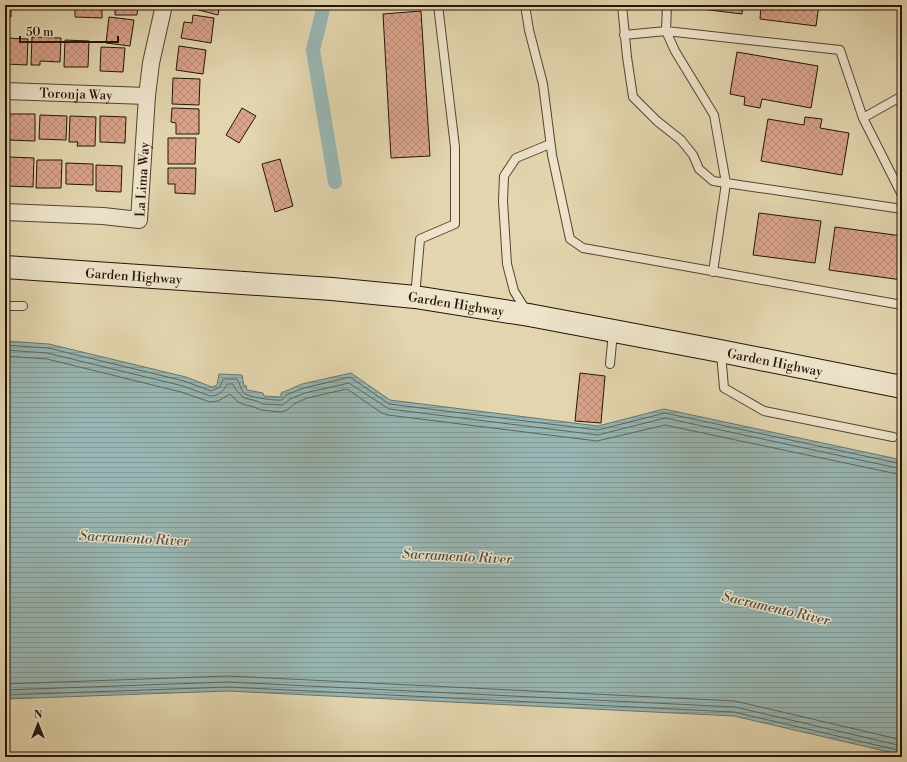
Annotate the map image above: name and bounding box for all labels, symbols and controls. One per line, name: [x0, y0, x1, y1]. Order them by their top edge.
scale bar: [20, 18, 118, 44]
text: 50 m: [26, 25, 54, 40]
street label: Toronja Way: [39, 85, 113, 104]
street label: La Lima Way: [132, 141, 153, 217]
street label: Garden Highway: [85, 265, 183, 288]
street label: Garden Highway: [407, 289, 506, 320]
street label: Garden Highway: [726, 346, 825, 380]
water label: Sacramento River: [79, 527, 190, 551]
water label: Sacramento River: [402, 545, 513, 569]
water label: Sacramento River: [720, 588, 832, 630]
north arrow: [18, 704, 58, 744]
text: N: [34, 708, 43, 722]

